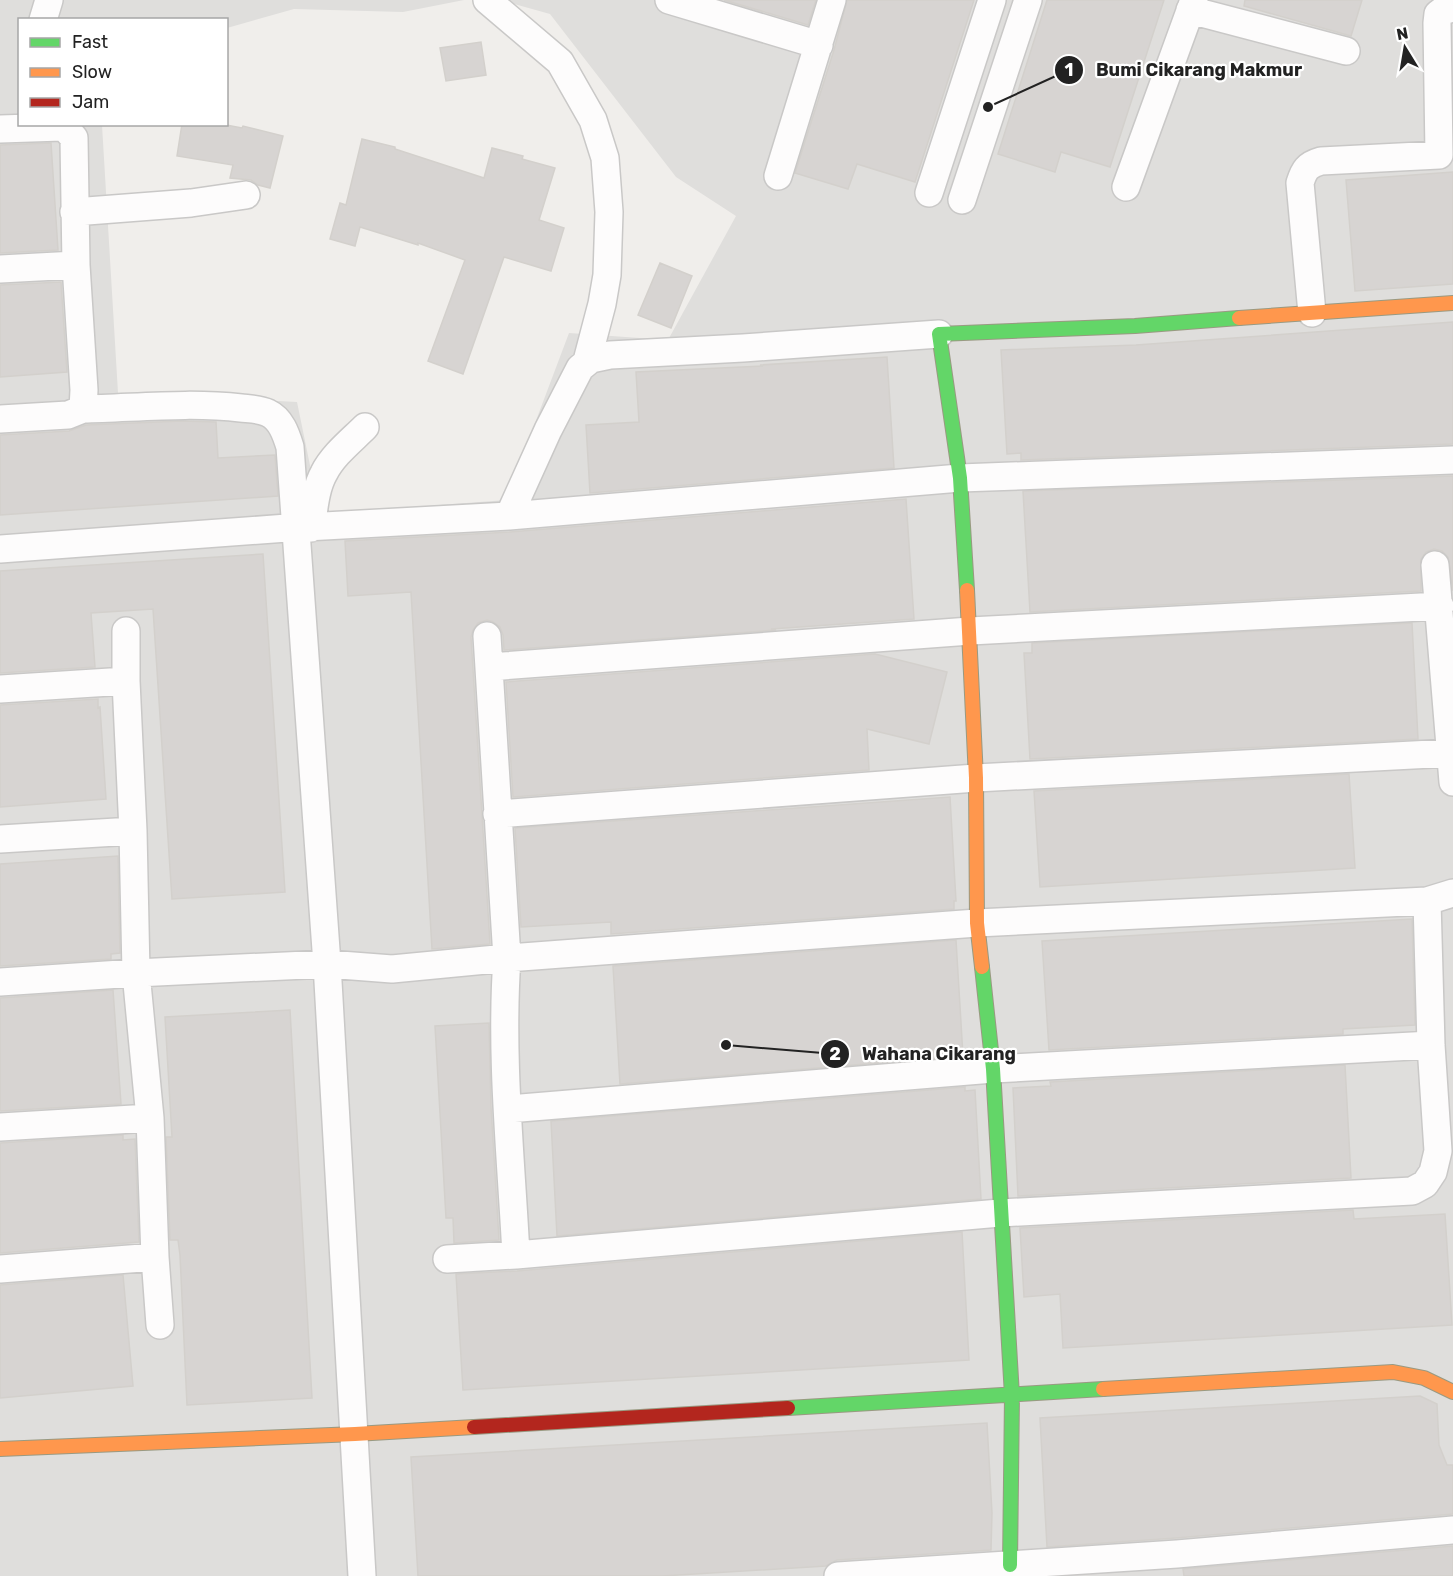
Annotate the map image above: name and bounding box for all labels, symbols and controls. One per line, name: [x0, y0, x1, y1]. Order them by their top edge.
legend: [18, 18, 228, 126]
north arrow: [1375, 18, 1435, 78]
text: N: [1395, 23, 1410, 44]
text: Fast: [72, 31, 108, 53]
callout: Bumi Cikarang Makmur: [1054, 52, 1314, 88]
text: 1: [1065, 59, 1073, 81]
text: Bumi Cikarang Makmur: [1096, 59, 1302, 81]
text: Slow: [72, 61, 112, 83]
text: Jam: [72, 91, 109, 113]
callout: Wahana Cikarang: [820, 1036, 1028, 1072]
text: 2: [829, 1043, 841, 1065]
text: Wahana Cikarang: [862, 1043, 1016, 1065]

